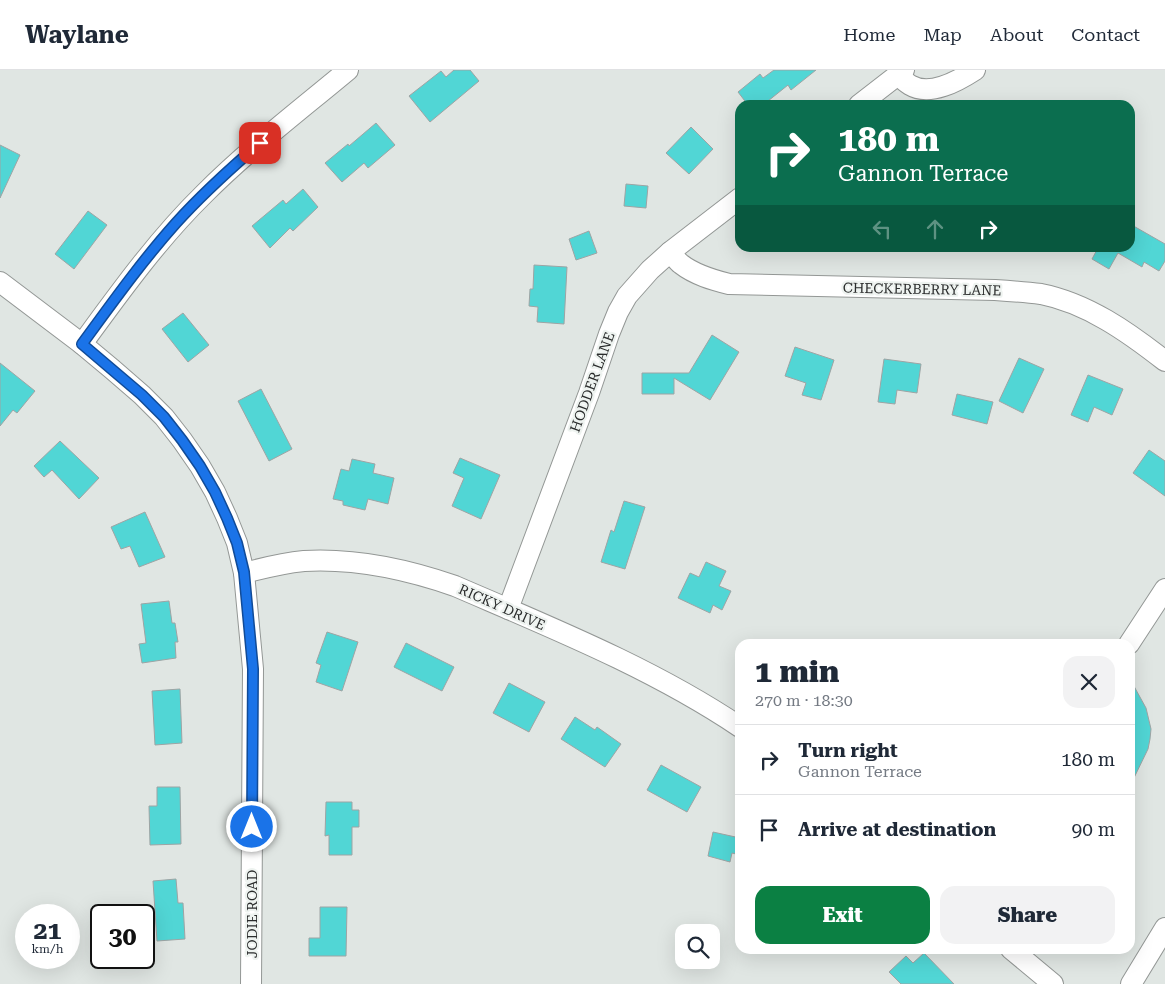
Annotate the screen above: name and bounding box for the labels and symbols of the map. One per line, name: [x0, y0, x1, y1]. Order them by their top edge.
pin: [239, 122, 281, 164]
street label: CHECKERBERRY LANE: [843, 280, 1001, 298]
street label: HODDER LANE: [566, 330, 618, 434]
street label: RICKY DRIVE: [456, 581, 548, 633]
position arrow: [225, 800, 277, 852]
street label: JODIE ROAD: [244, 870, 260, 958]
speed limit sign: 30: [90, 904, 155, 969]

